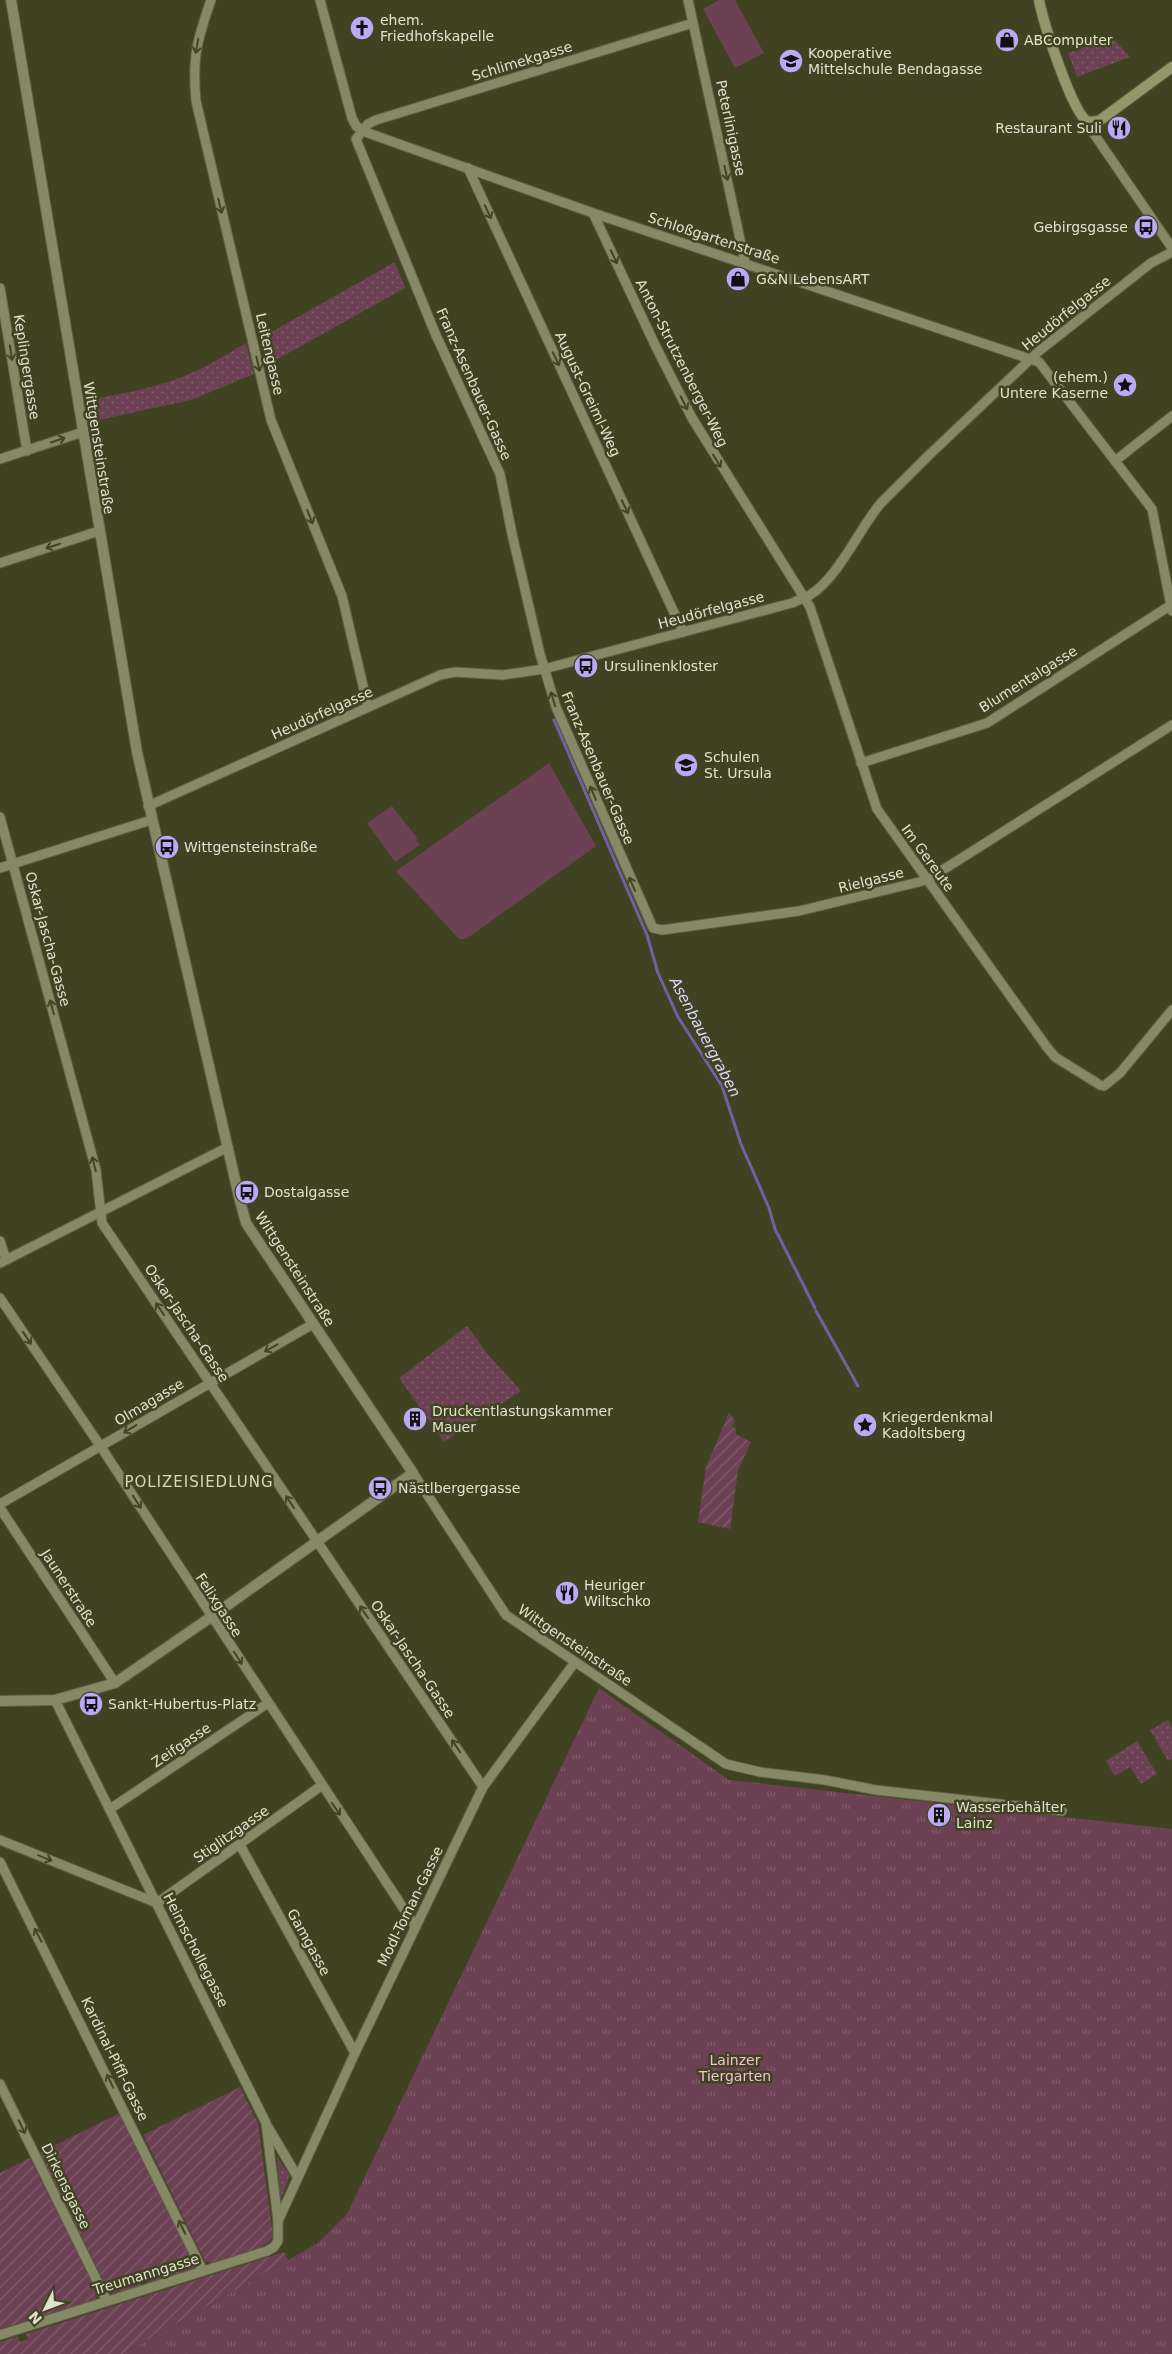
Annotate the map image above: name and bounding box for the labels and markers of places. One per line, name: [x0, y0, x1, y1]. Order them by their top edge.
place label: ehem. Friedhofskapelle: [380, 12, 494, 44]
church icon: ehem. Friedhofskapelle: [349, 15, 375, 41]
shop icon: ABComputer: [994, 27, 1020, 53]
place label: ABComputer: [1024, 32, 1113, 48]
place label: Kooperative Mittelschule Bendagasse: [808, 45, 982, 77]
school or university icon: Kooperative Mittelschule Bendagasse: [778, 48, 804, 74]
restaurant icon: Restaurant Suli: [1106, 115, 1132, 141]
place label: Restaurant Suli: [995, 120, 1102, 136]
bus stop icon: Gebirgsgasse: [1133, 214, 1159, 240]
place label: Gebirgsgasse: [1033, 219, 1128, 235]
shop icon: G&N LebensART: [725, 266, 751, 292]
place label: G&N LebensART: [756, 271, 870, 287]
place label: (ehem.) Untere Kaserne: [1000, 369, 1108, 401]
place icon: (ehem.) Untere Kaserne: [1112, 372, 1138, 398]
bus stop icon: Ursulinenkloster: [573, 653, 599, 679]
place label: Ursulinenkloster: [604, 658, 718, 674]
place label: Schulen St. Ursula: [704, 749, 772, 781]
school or university icon: Schulen St. Ursula: [673, 752, 699, 778]
bus stop icon: Wittgensteinstraße: [154, 834, 180, 860]
place label: Wittgensteinstraße: [184, 839, 318, 855]
bus stop icon: Dostalgasse: [234, 1179, 260, 1205]
place label: Dostalgasse: [264, 1184, 349, 1200]
place label: Druckentlastungskammer Mauer: [432, 1403, 613, 1435]
building icon: Druckentlastungskammer Mauer: [402, 1406, 428, 1432]
place label: Kriegerdenkmal Kadoltsberg: [882, 1409, 993, 1441]
place icon: Kriegerdenkmal Kadoltsberg: [852, 1412, 878, 1438]
bus stop icon: Nästlbergergasse: [367, 1475, 393, 1501]
place label: Nästlbergergasse: [398, 1480, 520, 1496]
place label: Heuriger Wiltschko: [584, 1577, 651, 1609]
restaurant icon: Heuriger Wiltschko: [554, 1580, 580, 1606]
bus stop icon: Sankt-Hubertus-Platz: [78, 1691, 104, 1717]
place label: Sankt-Hubertus-Platz: [108, 1696, 256, 1712]
place label: Wasserbehälter Lainz: [956, 1799, 1065, 1831]
building icon: Wasserbehälter Lainz: [926, 1802, 952, 1828]

